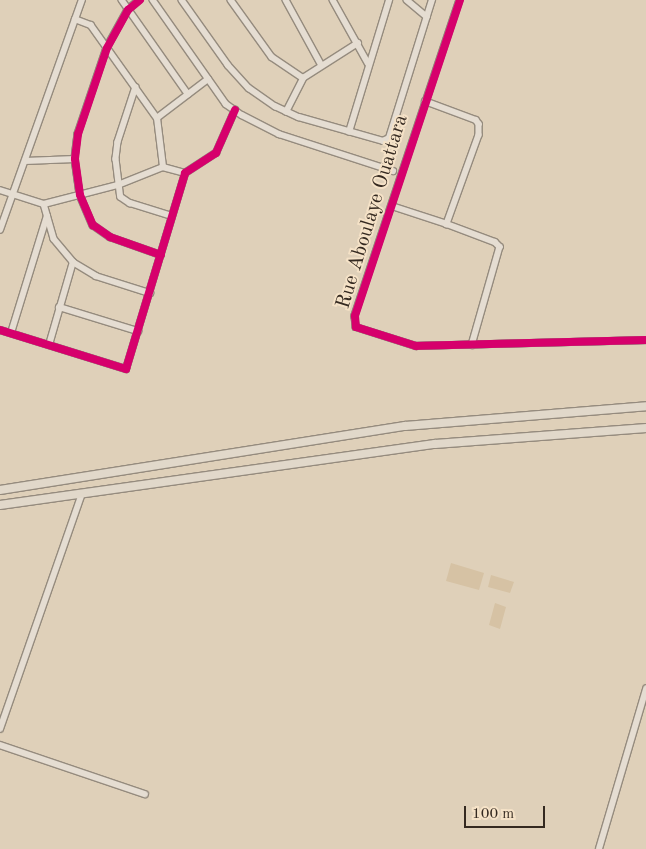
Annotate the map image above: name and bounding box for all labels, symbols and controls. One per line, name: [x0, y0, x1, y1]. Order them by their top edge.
street label: Rue Aboulaye Ouattara: [332, 112, 414, 312]
scale bar: [466, 796, 547, 828]
text: 100 m: [472, 807, 514, 822]

